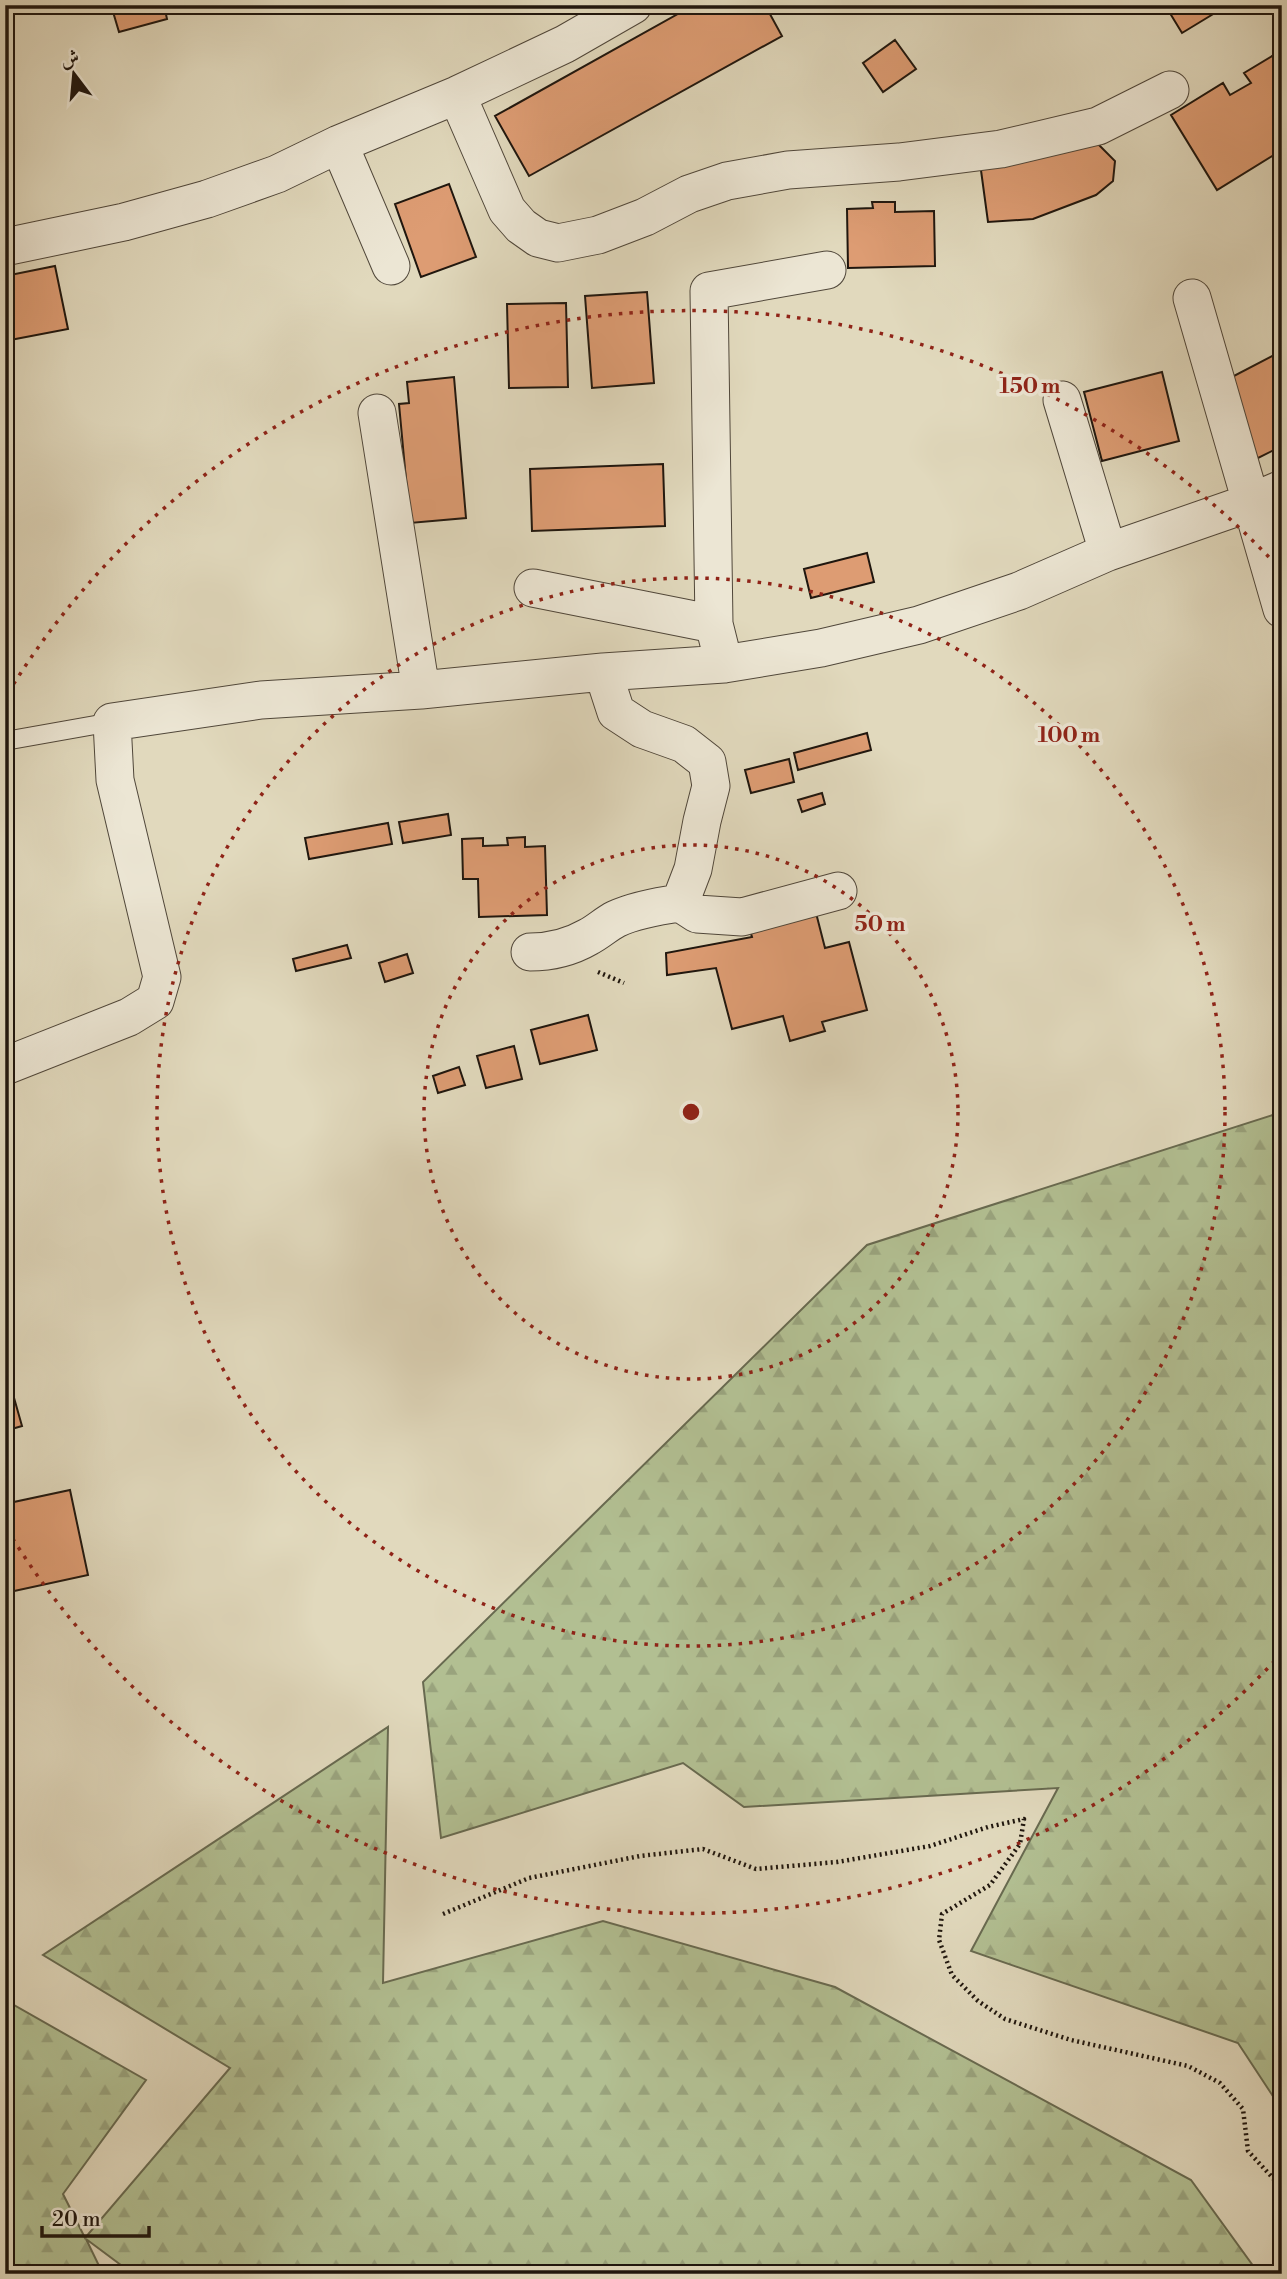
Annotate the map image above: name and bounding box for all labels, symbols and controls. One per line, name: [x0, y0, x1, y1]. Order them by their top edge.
north arrow: [38, 38, 108, 108]
text: ش: [57, 44, 82, 73]
text: 150 m: [1000, 374, 1060, 400]
text: 100 m: [1038, 723, 1100, 749]
text: 50 m: [855, 912, 905, 938]
centre of rings: [679, 1100, 703, 1124]
scale bar: [42, 2195, 149, 2239]
text: 20 m: [52, 2207, 101, 2233]

